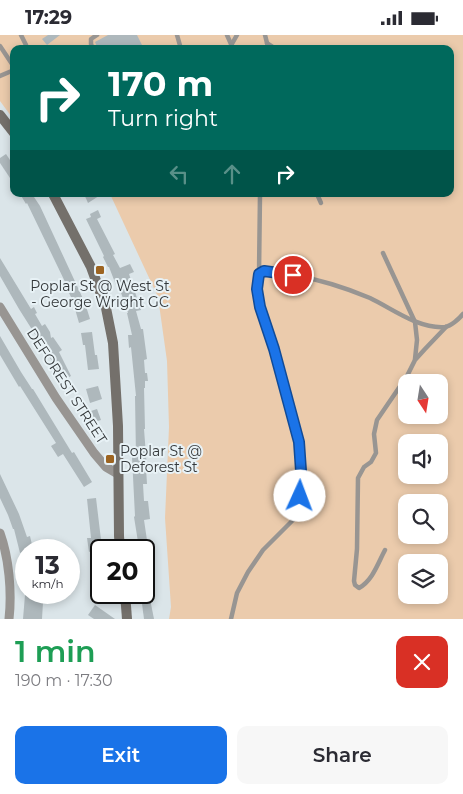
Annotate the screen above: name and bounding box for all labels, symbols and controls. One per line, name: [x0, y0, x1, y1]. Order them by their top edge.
text: 17:29: [25, 6, 72, 29]
text: 170 m: [108, 62, 213, 105]
icon: right: [25, 65, 90, 130]
text: Turn right: [108, 105, 218, 132]
icon: left: [165, 160, 193, 188]
icon: ahead: [218, 160, 246, 188]
icon: right: [271, 160, 299, 188]
pin: [272, 254, 314, 296]
icon: arrive: [279, 261, 307, 289]
marker: Poplar St @ West St - George Wright GC: [94, 264, 106, 276]
place label: Poplar St @ West St - George Wright GC: [30, 277, 170, 311]
street label: DEFOREST STREET: [23, 325, 111, 447]
north arrow: [398, 374, 448, 424]
map controls: [398, 374, 448, 604]
button: sound: [398, 434, 448, 484]
place label: Poplar St @ Deforest St: [120, 442, 202, 476]
marker: Poplar St @ Deforest St: [104, 453, 116, 465]
position arrow: [273, 469, 325, 521]
button: search: [398, 494, 448, 544]
speed limit sign: 20: [90, 539, 155, 604]
text: 13: [35, 550, 60, 580]
button: layers: [398, 554, 448, 604]
text: km/h: [31, 576, 64, 591]
text: 1 min: [15, 633, 96, 670]
button: close: [396, 636, 448, 688]
text: 190 m · 17:30: [15, 671, 113, 690]
button: Exit: [15, 726, 227, 784]
button: Share: [237, 726, 448, 784]

